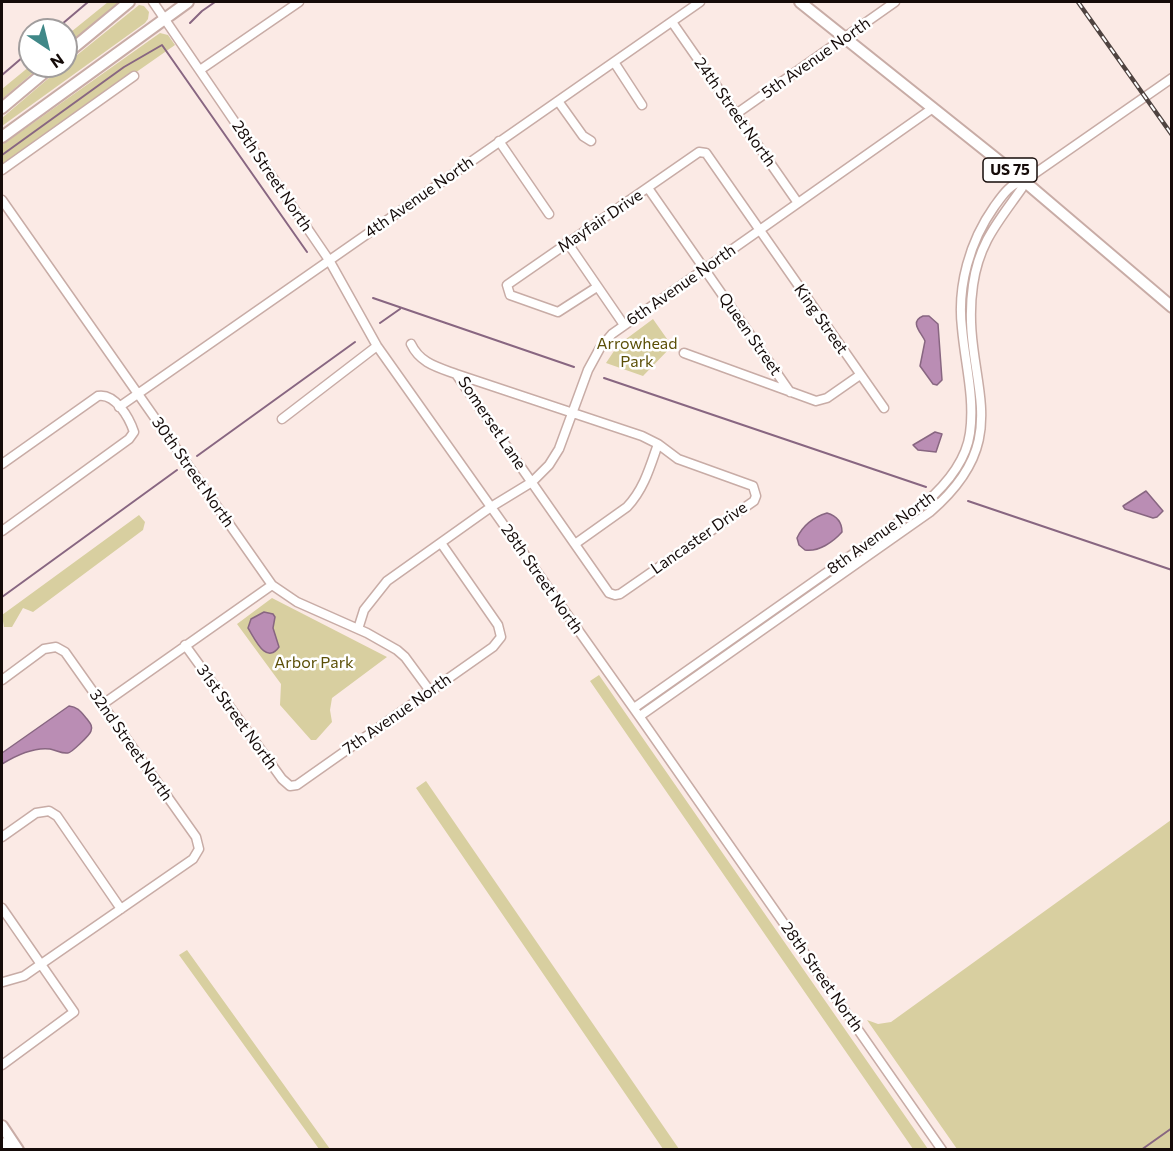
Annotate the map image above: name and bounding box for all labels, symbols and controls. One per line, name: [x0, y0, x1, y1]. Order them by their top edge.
street label: 5th Avenue North: [758, 13, 874, 103]
north arrow: [18, 18, 78, 78]
text: N: [47, 50, 68, 73]
street label: 24th Street North: [690, 54, 780, 170]
street label: 28th Street North: [228, 117, 316, 235]
street label: 4th Avenue North: [361, 152, 477, 242]
road number: US 75: [983, 158, 1037, 182]
street label: Mayfair Drive: [554, 186, 646, 256]
street label: 6th Avenue North: [623, 240, 739, 330]
street label: King Street: [790, 280, 852, 358]
street label: Queen Street: [715, 289, 785, 379]
park label: Arrowhead Park: [597, 334, 677, 372]
street label: Somerset Lane: [454, 373, 530, 473]
street label: 30th Street North: [148, 413, 238, 531]
street label: 8th Avenue North: [823, 487, 939, 579]
street label: Lancaster Drive: [647, 498, 751, 578]
street label: 28th Street North: [497, 521, 587, 637]
park label: Arbor Park: [274, 653, 354, 673]
street label: 31st Street North: [193, 661, 281, 773]
street label: 7th Avenue North: [339, 670, 455, 758]
street label: 32nd Street North: [85, 686, 177, 804]
street label: 28th Street North: [777, 919, 867, 1035]

